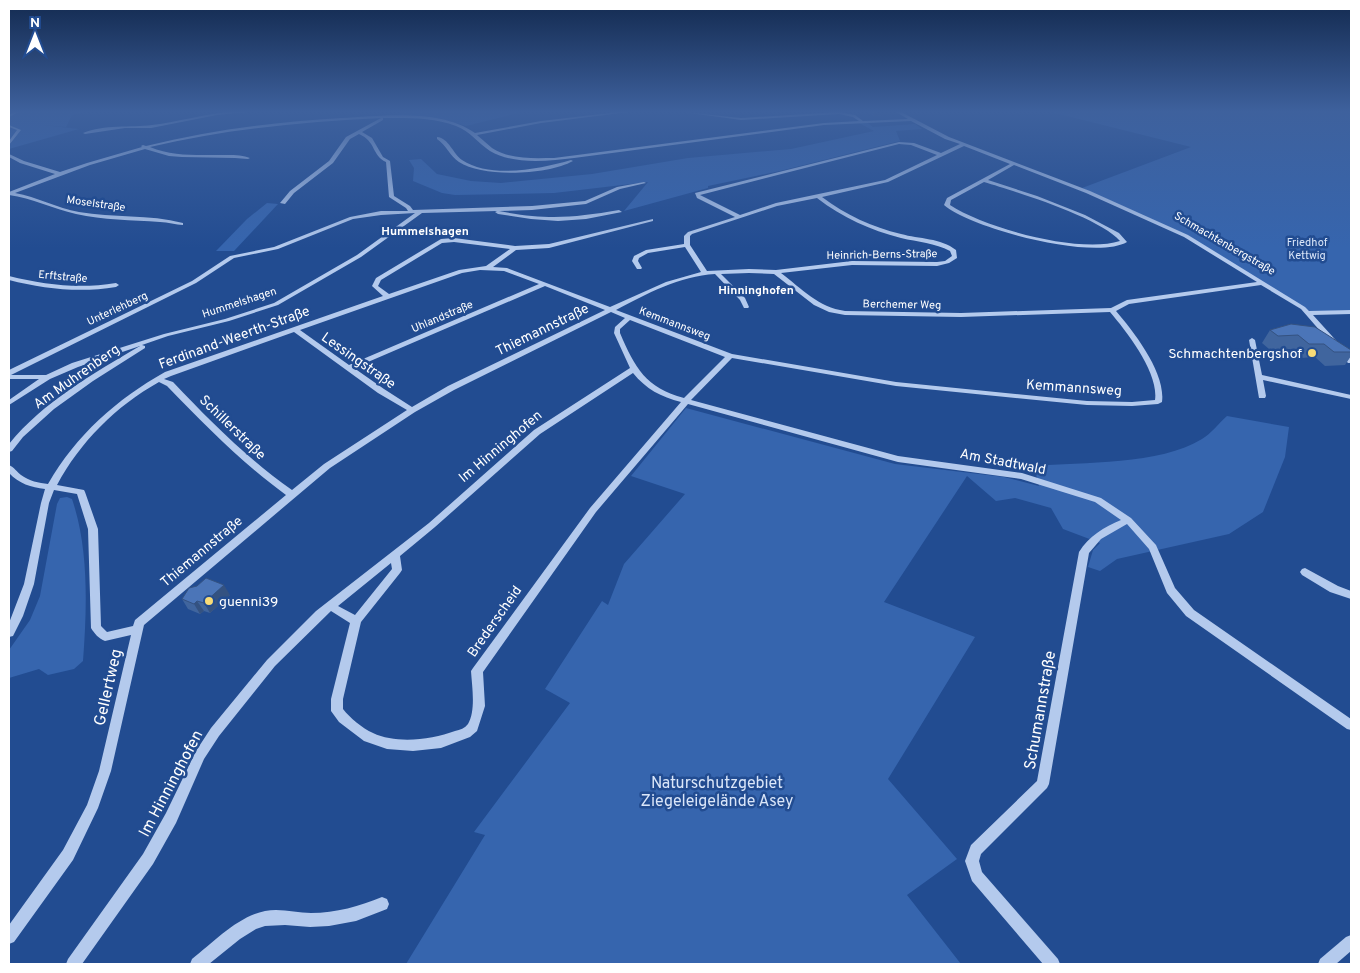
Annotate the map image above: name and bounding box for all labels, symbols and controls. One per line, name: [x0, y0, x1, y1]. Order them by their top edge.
north arrow: [10, 10, 60, 60]
text: N: [30, 15, 40, 32]
street label: Moselstraße: [65, 193, 126, 215]
street label: Schmachtenbergstraße: [1171, 209, 1278, 279]
district label: Hummelshagen: [381, 224, 469, 240]
park label: Friedhof Kettwig: [1287, 236, 1328, 263]
street label: Heinrich-Berns-Straße: [826, 247, 938, 263]
street label: Erftstraße: [38, 268, 88, 286]
district label: Hinninghofen: [718, 283, 794, 299]
street label: Hummelshagen: [200, 284, 278, 322]
street label: Unterlehberg: [85, 289, 150, 329]
street label: Berchemer Weg: [863, 297, 941, 313]
street label: Uhlandstraße: [409, 298, 475, 336]
street label: Thiemannstraße: [493, 300, 592, 360]
street label: Ferdinand-Weerth-Straße: [157, 303, 312, 374]
street label: Kemmannsweg: [637, 304, 712, 344]
street label: Lessingstraße: [318, 329, 399, 393]
street label: Am Muhrenberg: [31, 341, 123, 413]
place label: Schmachtenbergshof: [1168, 346, 1302, 363]
marker: Schmachtenbergshof: [1306, 347, 1318, 359]
street label: Kemmannsweg: [1025, 377, 1122, 400]
street label: Schillerstraße: [195, 392, 269, 464]
street label: Im Hinninghofen: [456, 407, 546, 487]
street label: Am Stadtwald: [958, 446, 1047, 479]
street label: Thiemannstraße: [158, 513, 246, 591]
street label: Brederscheid: [464, 583, 526, 661]
place label: guenni39: [219, 594, 278, 611]
marker: guenni39: [203, 595, 215, 607]
street label: Gellertweg: [90, 647, 127, 728]
street label: Schumannstraße: [1021, 649, 1061, 771]
street label: Im Hinninghofen: [135, 727, 208, 841]
park label: Naturschutzgebiet Ziegeleigelände Asey: [641, 774, 793, 812]

